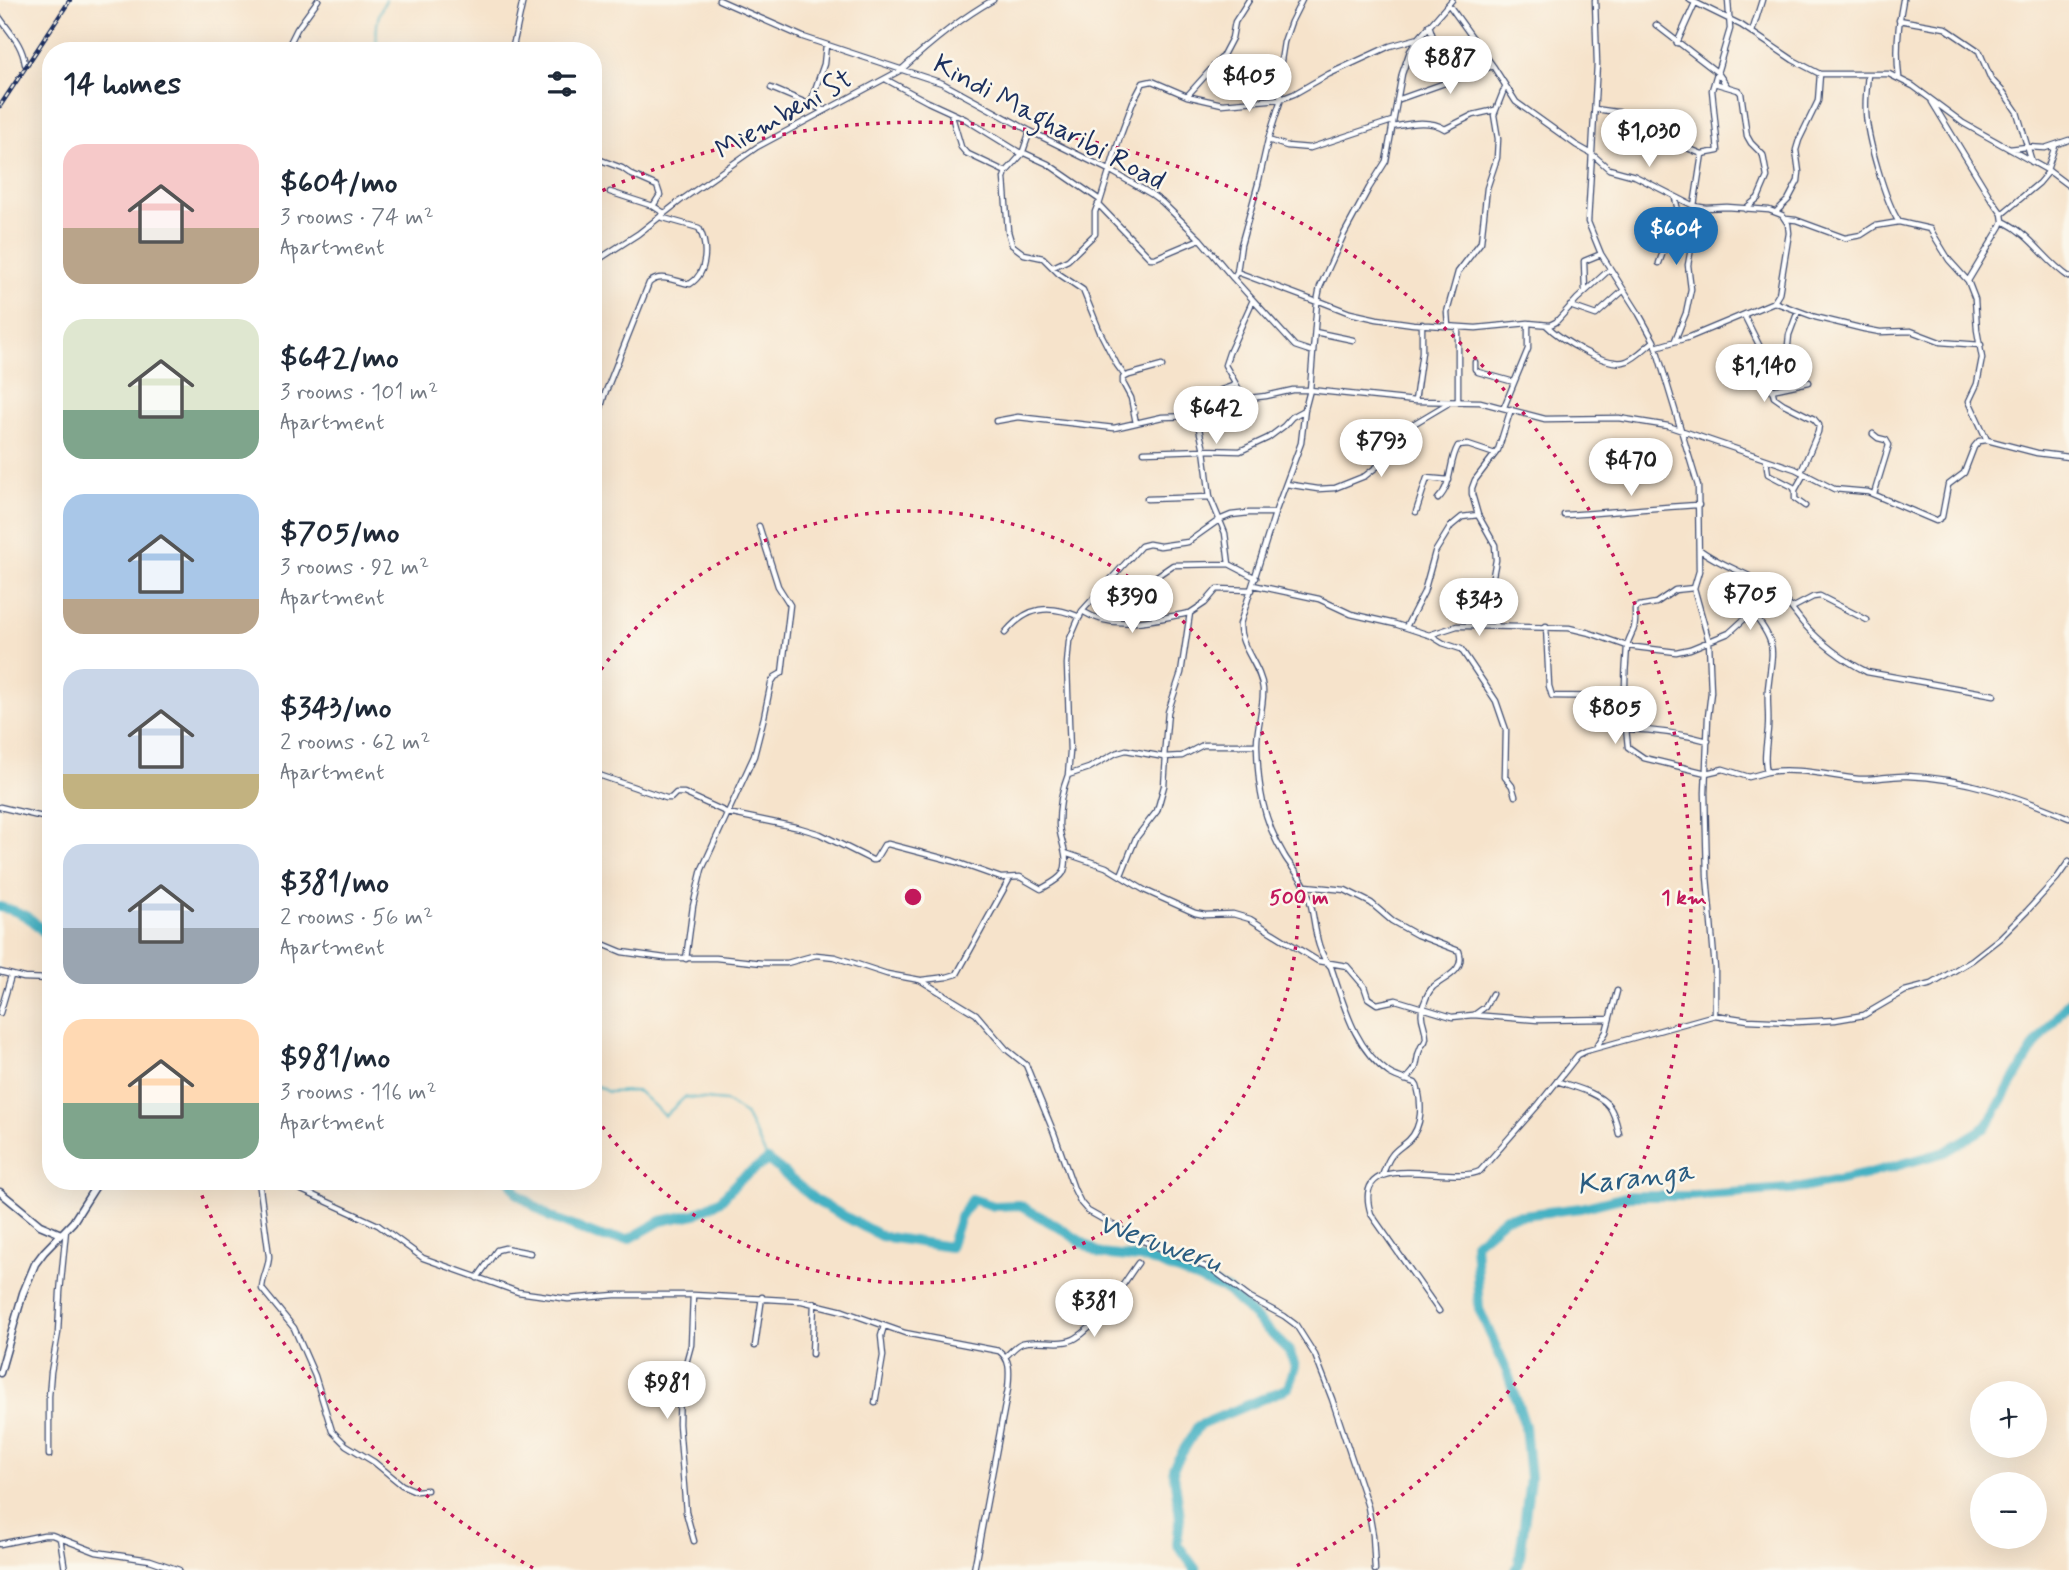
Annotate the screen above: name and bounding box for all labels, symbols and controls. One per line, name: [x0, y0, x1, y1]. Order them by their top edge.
pin: $887: [1409, 36, 1491, 96]
text: $887: [1424, 44, 1476, 74]
street label: Kindi Magharibi Road: [925, 46, 1171, 203]
pin: $405: [1208, 54, 1290, 114]
street label: Miembeni St: [709, 61, 860, 169]
text: $405: [1223, 62, 1275, 92]
text: 14 homes: [63, 65, 181, 104]
icon: filters: [543, 65, 581, 103]
pin: $1,030: [1592, 110, 1706, 169]
text: $1,030: [1617, 117, 1681, 147]
text: $604/mo: [280, 164, 398, 203]
icon: home: [119, 172, 203, 256]
text: 3 rooms · 74 m²: [280, 203, 434, 233]
pin: $604: [1635, 208, 1717, 267]
text: $604: [1650, 215, 1702, 245]
text: Apartment: [280, 233, 385, 263]
text: $642/mo: [280, 339, 399, 378]
pin: $1,140: [1707, 344, 1821, 404]
icon: home: [119, 347, 203, 431]
text: $1,140: [1731, 352, 1797, 382]
text: 3 rooms · 101 m²: [280, 378, 438, 408]
pin: $642: [1175, 386, 1257, 446]
text: $642: [1190, 394, 1243, 424]
text: Apartment: [280, 408, 385, 438]
pin: $793: [1340, 420, 1422, 479]
text: $793: [1356, 427, 1406, 457]
pin: $470: [1590, 438, 1672, 498]
text: $470: [1605, 446, 1657, 476]
text: $705/mo: [280, 514, 400, 553]
icon: home: [119, 522, 203, 606]
text: 3 rooms · 92 m²: [280, 553, 429, 583]
pin: $705: [1709, 572, 1791, 632]
pin: $390: [1091, 576, 1173, 635]
pin: $343: [1438, 578, 1520, 638]
text: $705: [1723, 580, 1777, 610]
text: Apartment: [280, 583, 385, 613]
text: $390: [1106, 583, 1158, 613]
text: $343: [1455, 586, 1503, 616]
pin: $805: [1574, 686, 1656, 746]
text: $343/mo: [280, 689, 391, 728]
text: $805: [1589, 694, 1641, 724]
icon: home: [119, 697, 203, 781]
text: 2 rooms · 62 m²: [280, 728, 431, 758]
text: Apartment: [280, 758, 385, 788]
text: $381/mo: [280, 864, 389, 903]
icon: home: [119, 872, 203, 956]
text: 500 m: [1269, 884, 1329, 912]
text: 1 km: [1661, 884, 1707, 912]
centre of rings: [901, 885, 925, 909]
text: 2 rooms · 56 m²: [280, 903, 433, 933]
text: Apartment: [280, 933, 385, 963]
text: $981/mo: [280, 1039, 390, 1078]
icon: home: [119, 1047, 203, 1131]
text: 3 rooms · 116 m²: [280, 1078, 437, 1108]
text: Apartment: [280, 1108, 385, 1138]
water label: Karanga: [1575, 1152, 1697, 1206]
water label: Weruweru: [1093, 1204, 1227, 1283]
pin: $381: [1053, 1280, 1135, 1339]
text: $381: [1071, 1287, 1117, 1317]
pin: $981: [626, 1362, 708, 1421]
text: $981: [644, 1369, 690, 1399]
map controls: [1970, 1381, 2047, 1549]
button: +: [1970, 1381, 2047, 1458]
button: −: [1970, 1472, 2047, 1549]

